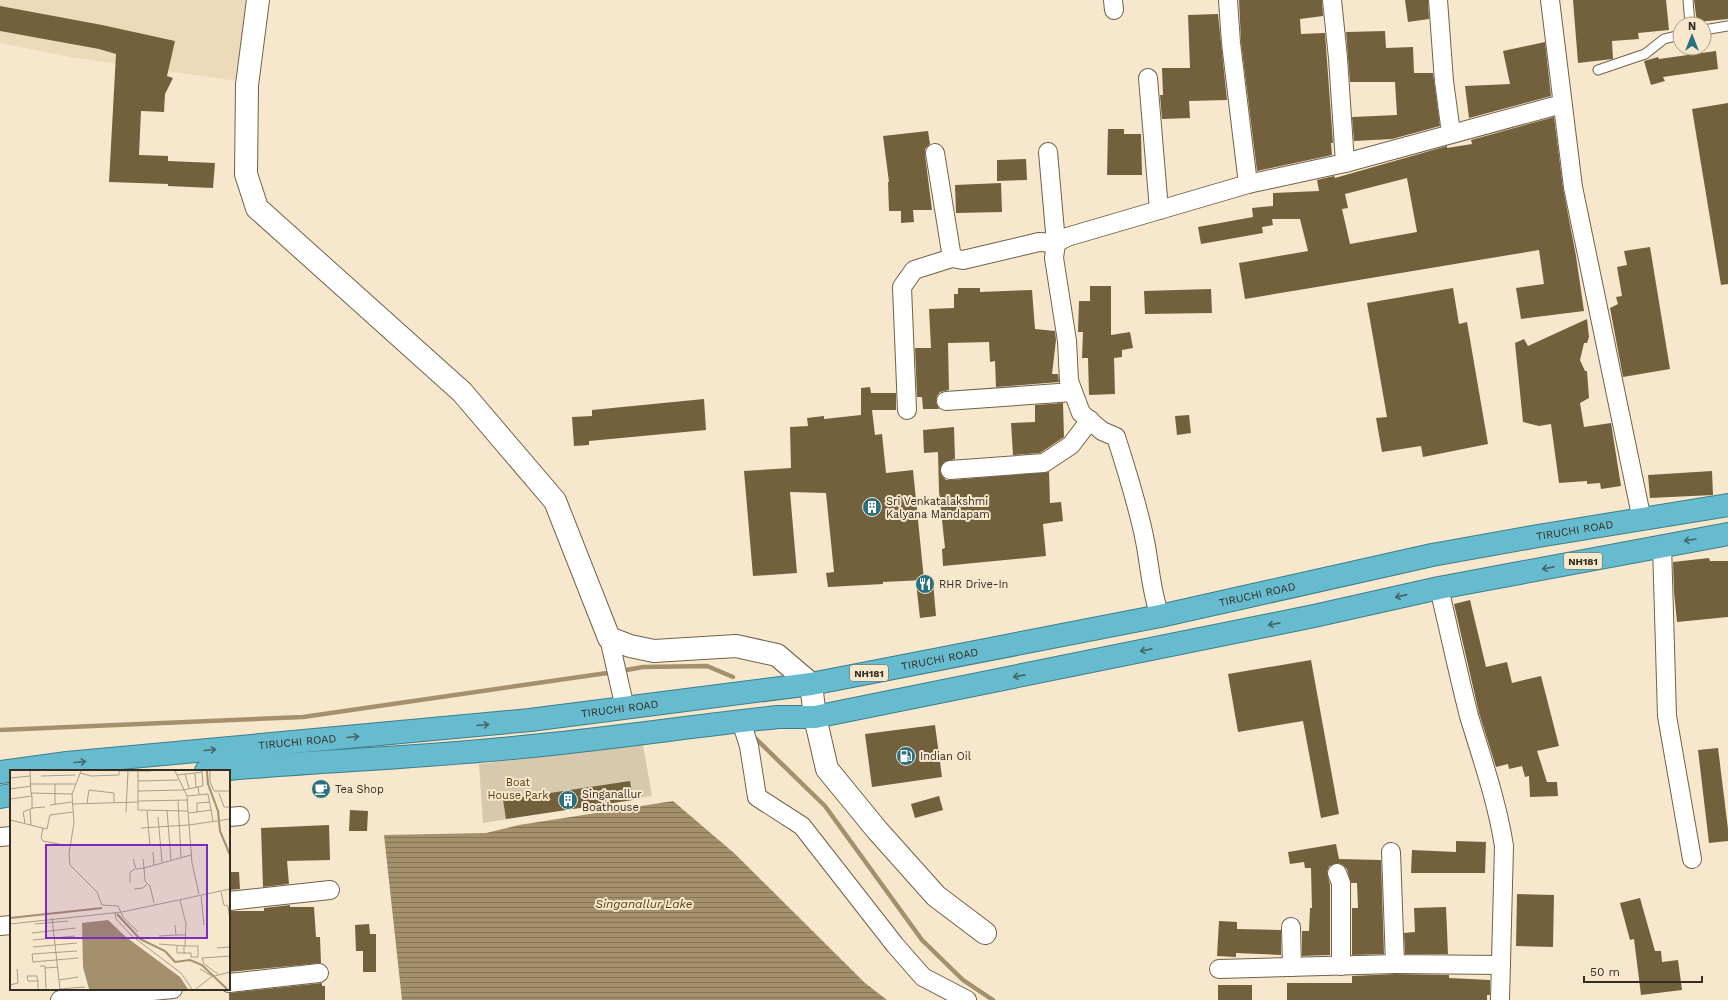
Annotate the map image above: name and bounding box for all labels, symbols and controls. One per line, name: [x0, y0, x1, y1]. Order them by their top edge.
north arrow: [1672, 16, 1712, 56]
text: N: [1688, 20, 1696, 33]
place label: Sri Venkatalakshmi Kalyana Mandapam: [886, 495, 990, 521]
building icon: Sri Venkatalakshmi Kalyana Mandapam: [861, 496, 883, 518]
street label: TIRUCHI ROAD: [1535, 518, 1614, 543]
one-way arrow: [1683, 537, 1696, 545]
road number: NH181: [1564, 553, 1602, 569]
one-way arrow: [1542, 564, 1555, 572]
restaurant icon: RHR Drive-In: [914, 573, 936, 595]
place label: RHR Drive-In: [939, 578, 1008, 591]
street label: TIRUCHI ROAD: [1218, 580, 1297, 610]
one-way arrow: [1394, 593, 1407, 601]
one-way arrow: [1267, 620, 1280, 628]
street label: TIRUCHI ROAD: [900, 646, 979, 673]
one-way arrow: [1140, 646, 1153, 654]
road number: NH181: [850, 665, 888, 681]
one-way arrow: [1013, 672, 1026, 680]
street label: TIRUCHI ROAD: [580, 698, 659, 720]
one-way arrow: [476, 721, 489, 728]
street label: TIRUCHI ROAD: [258, 732, 337, 752]
one-way arrow: [346, 733, 359, 740]
fuel station icon: Indian Oil: [895, 745, 917, 767]
one-way arrow: [203, 746, 216, 754]
place label: Indian Oil: [920, 750, 972, 763]
one-way arrow: [73, 758, 86, 766]
inset map: [10, 770, 230, 990]
park label: Boat House Park: [488, 776, 548, 802]
cafe icon: Tea Shop: [310, 778, 332, 800]
place label: Tea Shop: [335, 783, 384, 796]
place label: Singanallur Boathouse: [582, 788, 642, 814]
building icon: Singanallur Boathouse: [557, 789, 579, 811]
water label: Singanallur Lake: [595, 897, 693, 911]
scale bar: [1584, 958, 1702, 984]
text: 50 m: [1590, 965, 1620, 979]

